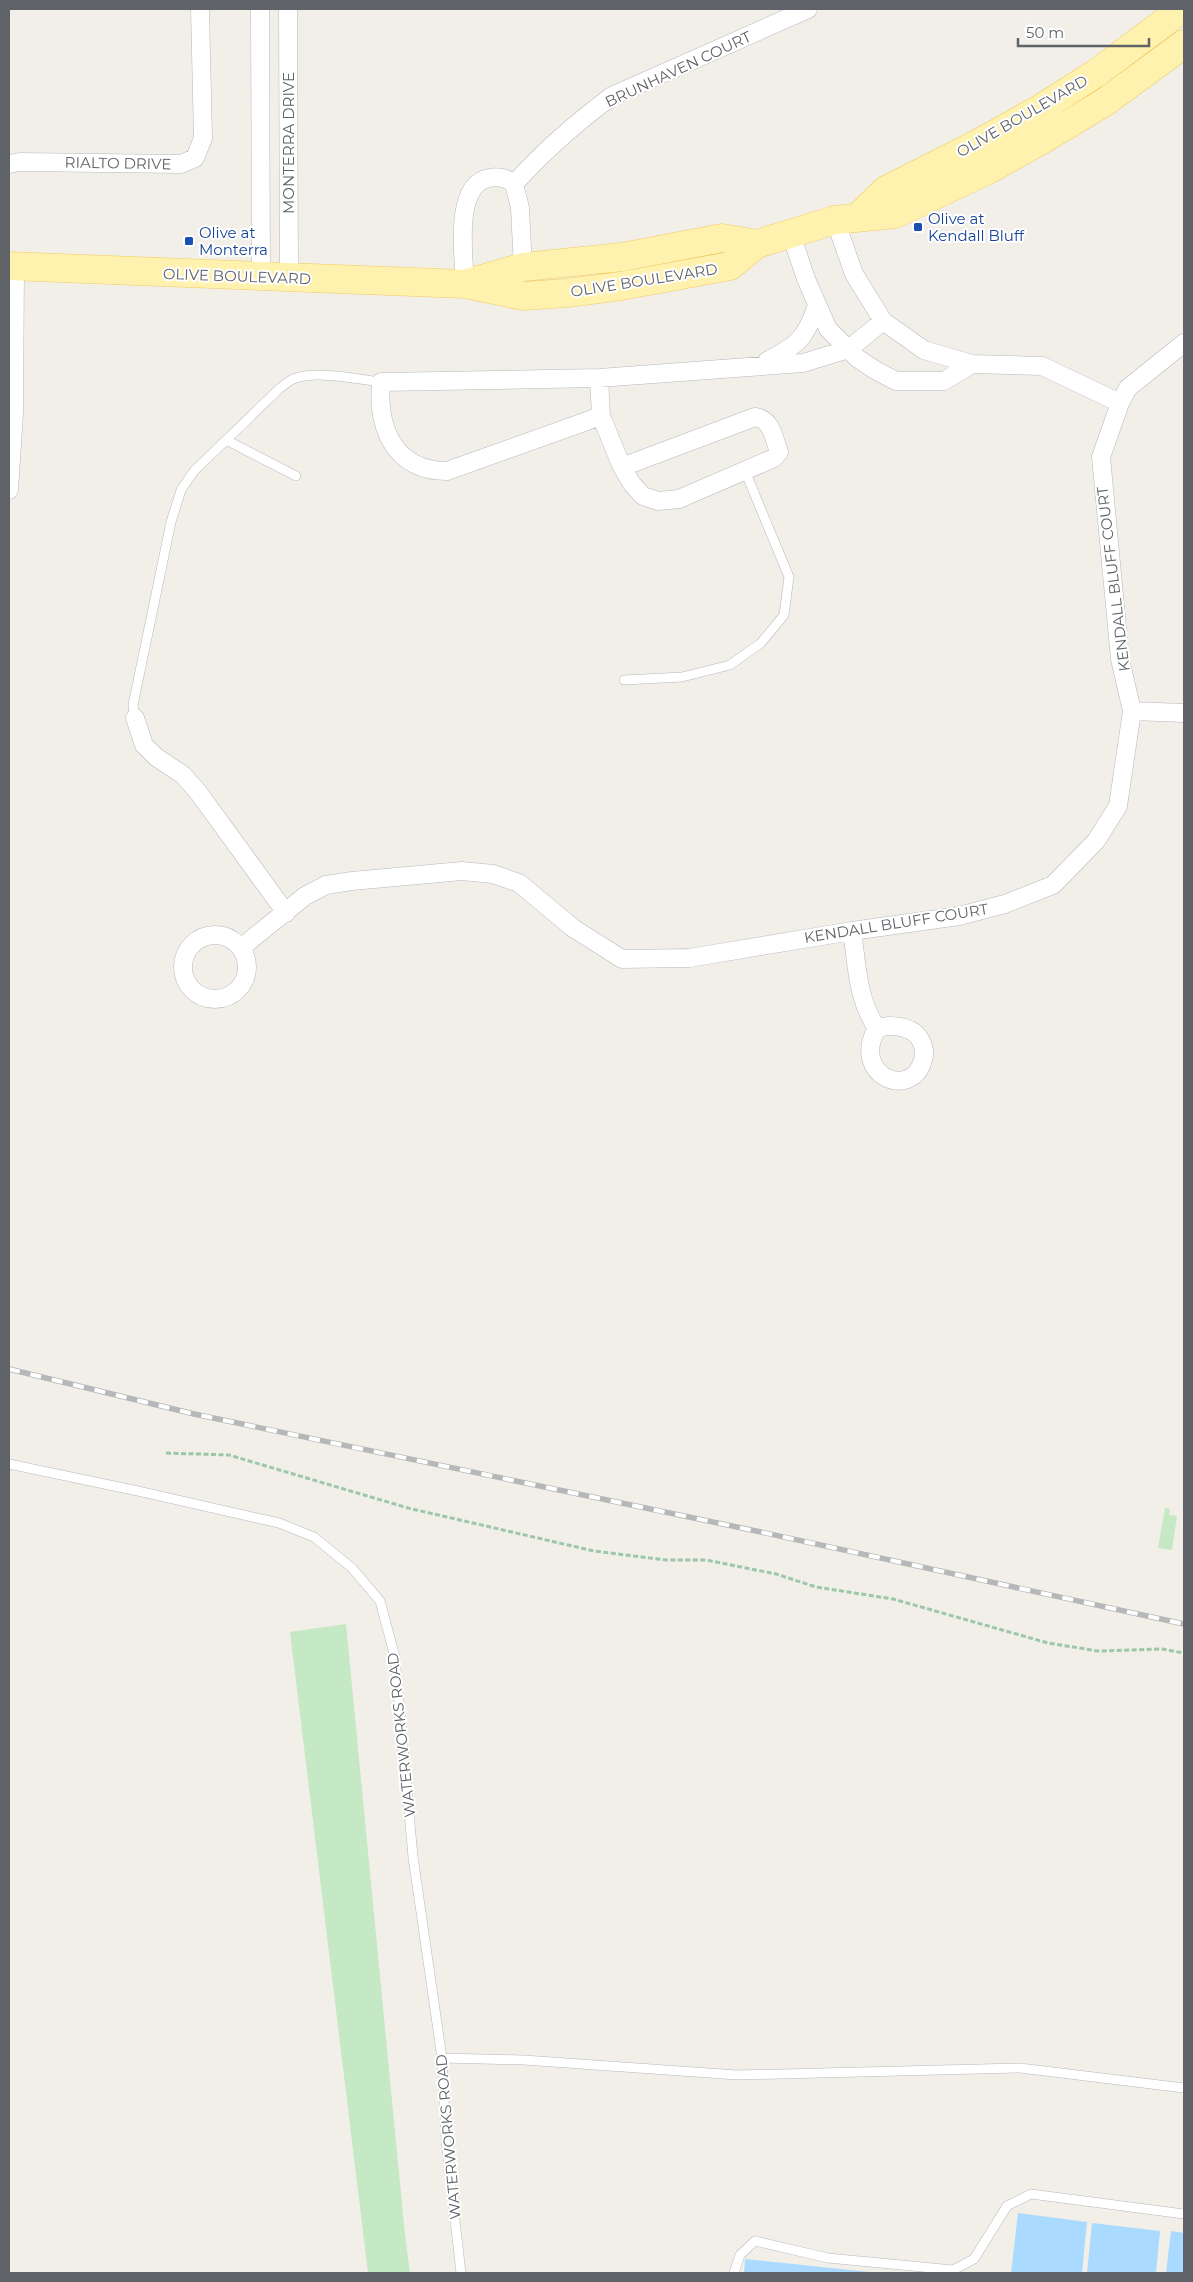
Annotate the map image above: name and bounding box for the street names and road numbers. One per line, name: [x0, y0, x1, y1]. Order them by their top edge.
street label: BRUNHAVEN COURT: [602, 27, 754, 111]
street label: OLIVE BOULEVARD: [953, 71, 1091, 161]
street label: MONTERRA DRIVE: [279, 72, 298, 214]
street label: RIALTO DRIVE: [65, 153, 171, 173]
street label: OLIVE BOULEVARD: [569, 259, 719, 301]
street label: OLIVE BOULEVARD: [163, 264, 311, 288]
street label: KENDALL BLUFF COURT: [1092, 485, 1134, 673]
street label: KENDALL BLUFF COURT: [803, 899, 990, 947]
street label: WATERWORKS ROAD: [383, 1652, 419, 1818]
street label: WATERWORKS ROAD: [431, 2054, 465, 2220]

